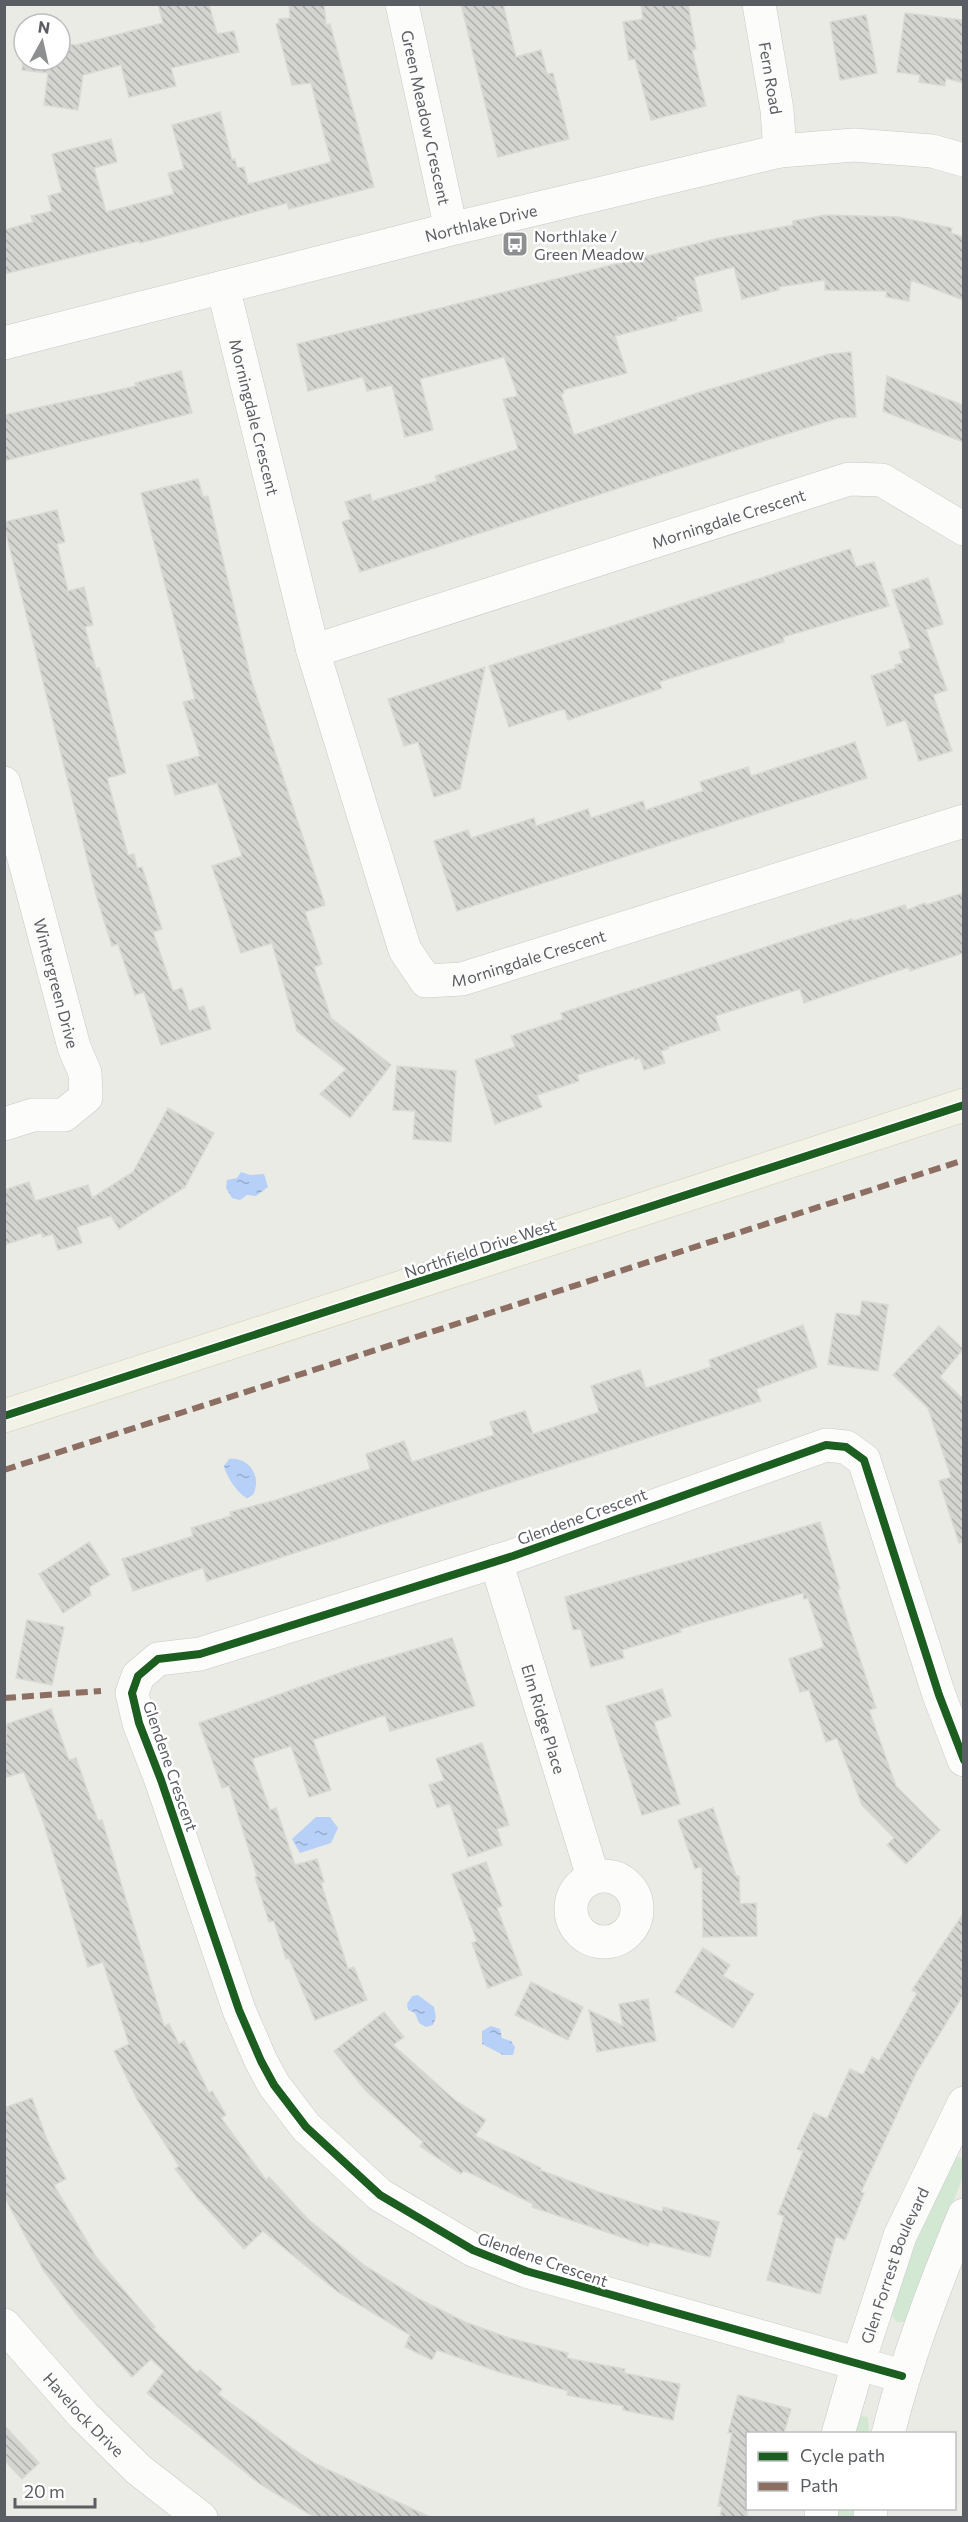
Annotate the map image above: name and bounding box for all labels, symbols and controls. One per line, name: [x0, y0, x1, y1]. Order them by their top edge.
north arrow: [12, 12, 72, 72]
text: N: [37, 16, 51, 37]
street label: Green Meadow Crescent: [398, 28, 455, 207]
street label: Fern Road: [756, 40, 787, 116]
street label: Northlake Drive: [423, 199, 539, 245]
place label: Northlake / Green Meadow: [534, 226, 645, 263]
bus stop icon: Northlake / Green Meadow: [500, 229, 530, 259]
street label: Morningdale Crescent: [227, 337, 284, 498]
street label: Morningdale Crescent: [649, 484, 808, 551]
street label: Wintergreen Drive: [31, 916, 83, 1050]
street label: Morningdale Crescent: [451, 925, 608, 989]
street label: Northfield Drive West: [402, 1214, 559, 1281]
street label: Glendene Crescent: [515, 1484, 650, 1548]
street label: Elm Ridge Place: [519, 1662, 570, 1776]
street label: Glendene Crescent: [140, 1698, 202, 1834]
street label: Glen Forrest Boulevard: [856, 2184, 932, 2346]
street label: Glendene Crescent: [475, 2228, 611, 2290]
street label: Havelock Drive: [40, 2368, 129, 2460]
legend: [746, 2432, 956, 2510]
text: Cycle path: [800, 2444, 885, 2466]
scale bar: [15, 2471, 94, 2509]
text: Path: [800, 2474, 838, 2496]
text: 20 m: [24, 2480, 65, 2502]

